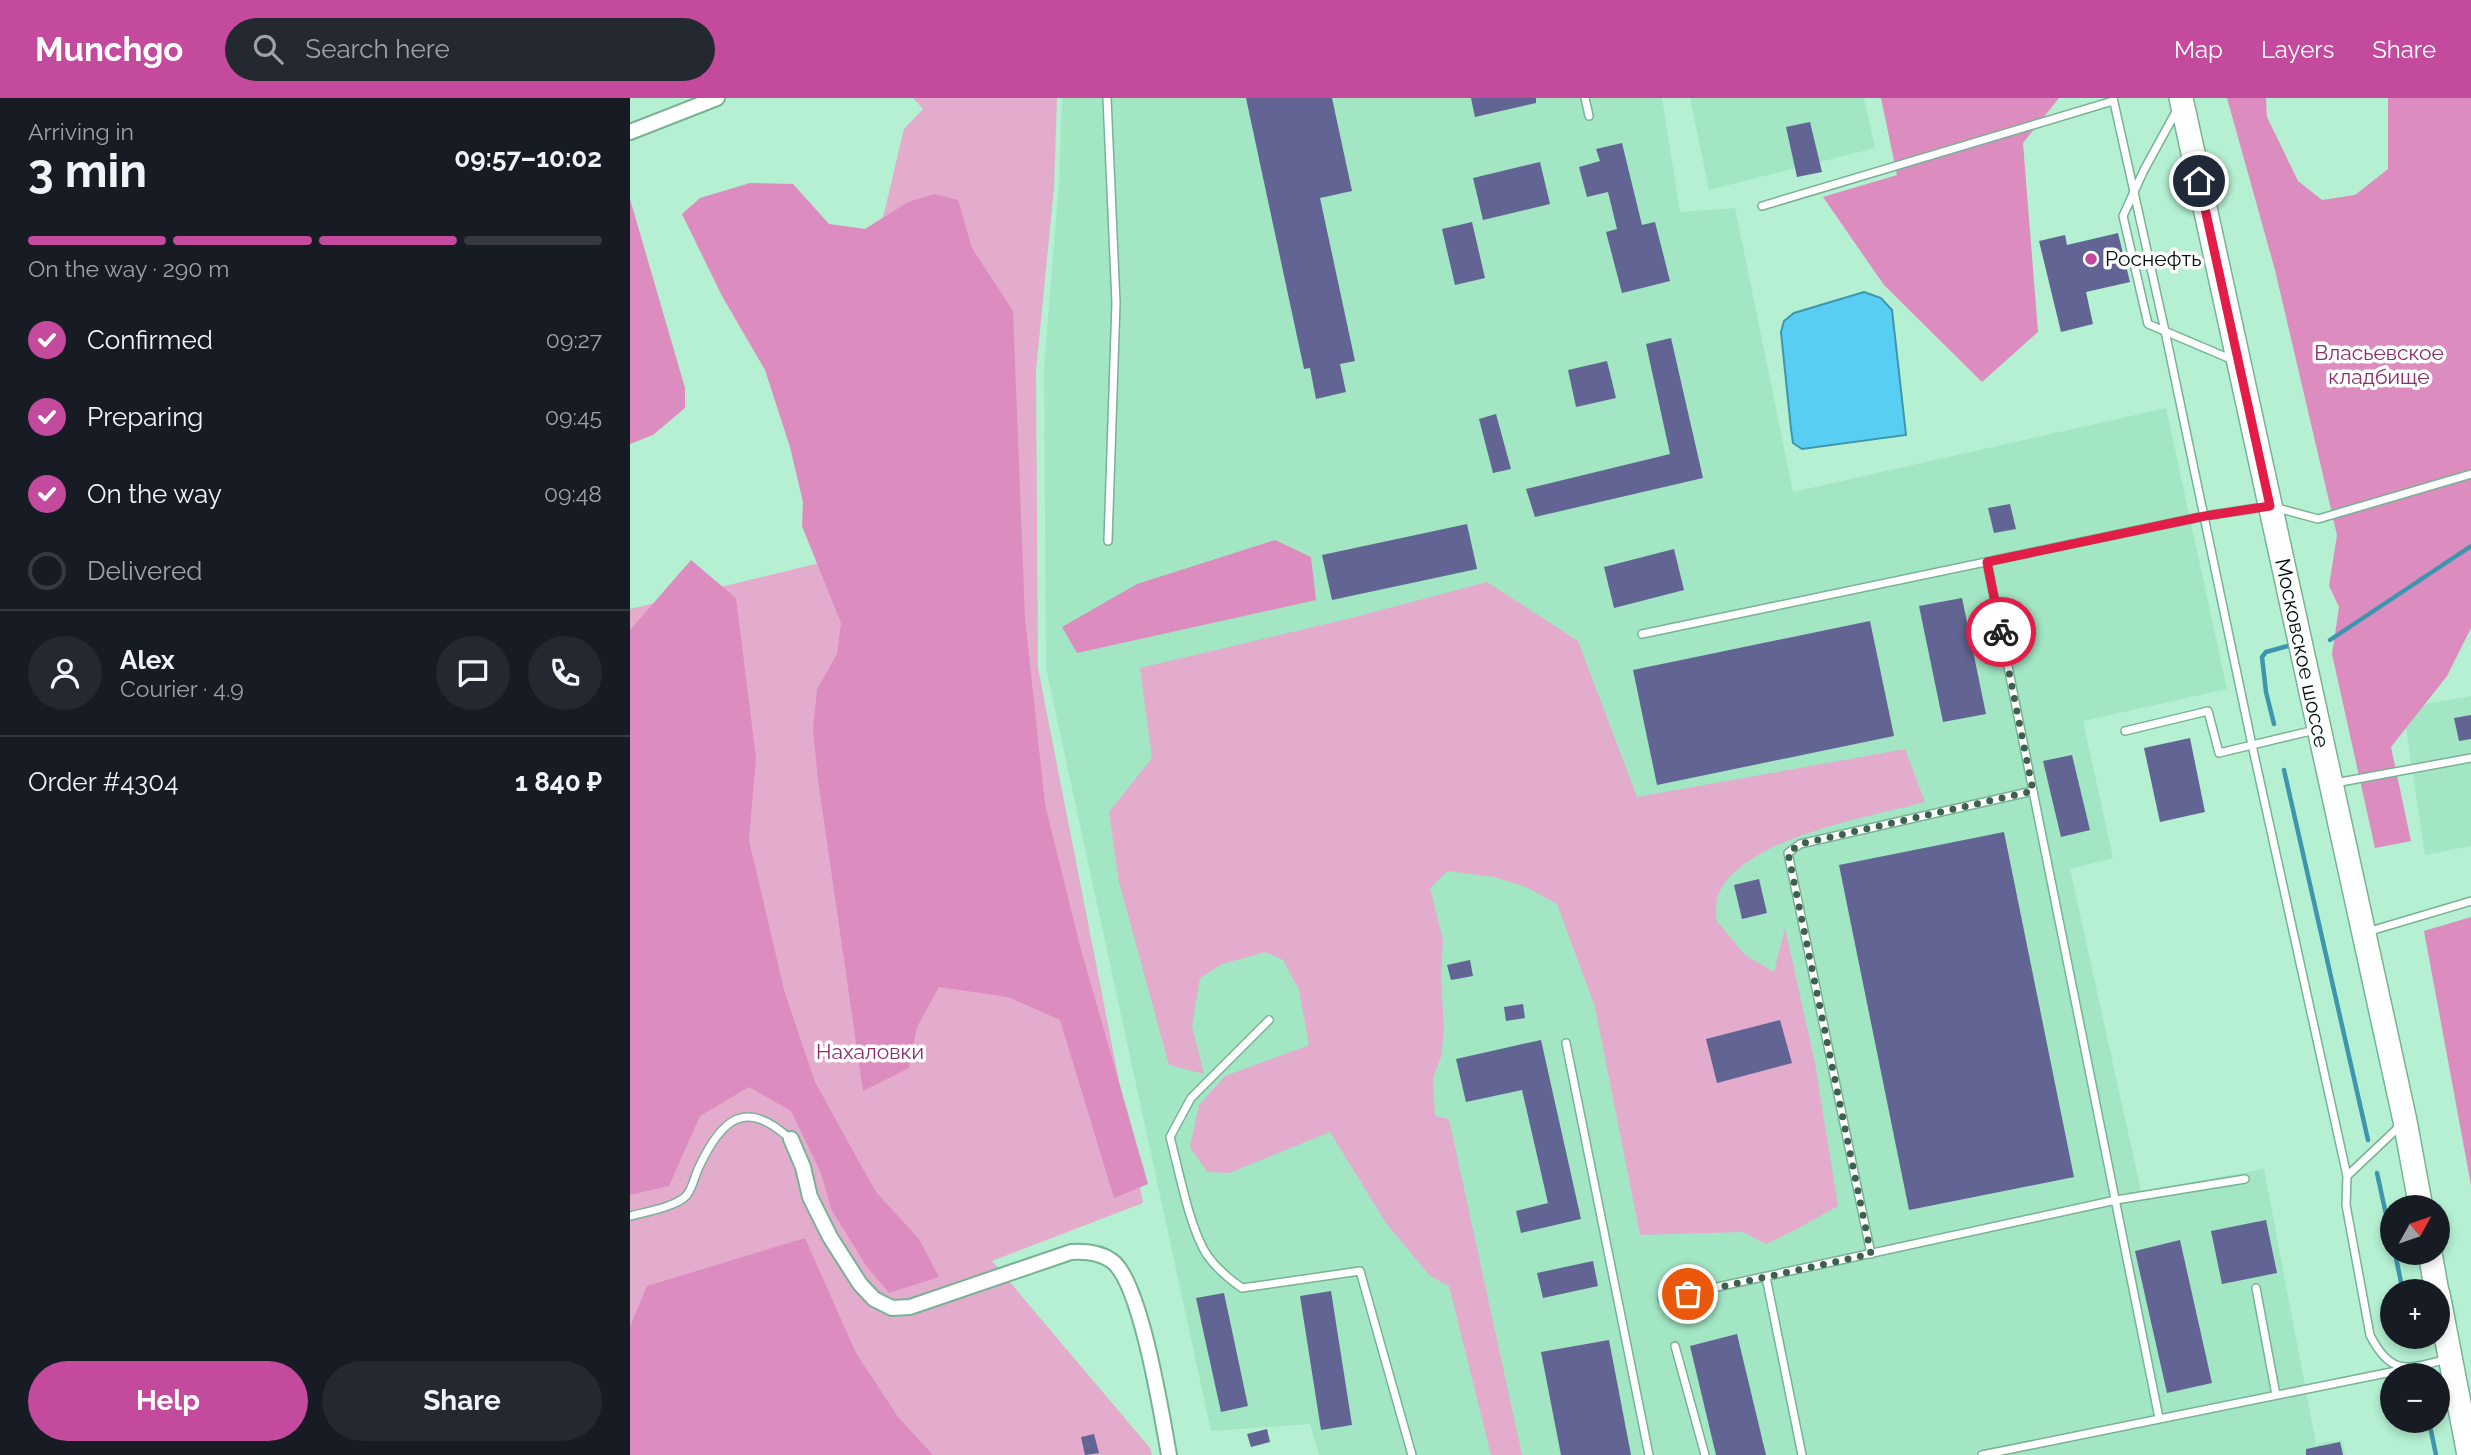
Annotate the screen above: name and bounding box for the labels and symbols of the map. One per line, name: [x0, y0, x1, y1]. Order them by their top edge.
pin: [2169, 151, 2229, 211]
place label: Роснефть: [2105, 246, 2202, 271]
marker: Роснефть: [2083, 251, 2099, 267]
park label: Власьевское кладбище: [2314, 340, 2444, 389]
street label: Московское шоссе: [2270, 556, 2335, 750]
courier: [1966, 597, 2036, 667]
park label: Нахаловки: [816, 1039, 924, 1064]
north arrow: [2380, 1195, 2450, 1265]
pin: [1658, 1264, 1718, 1324]

